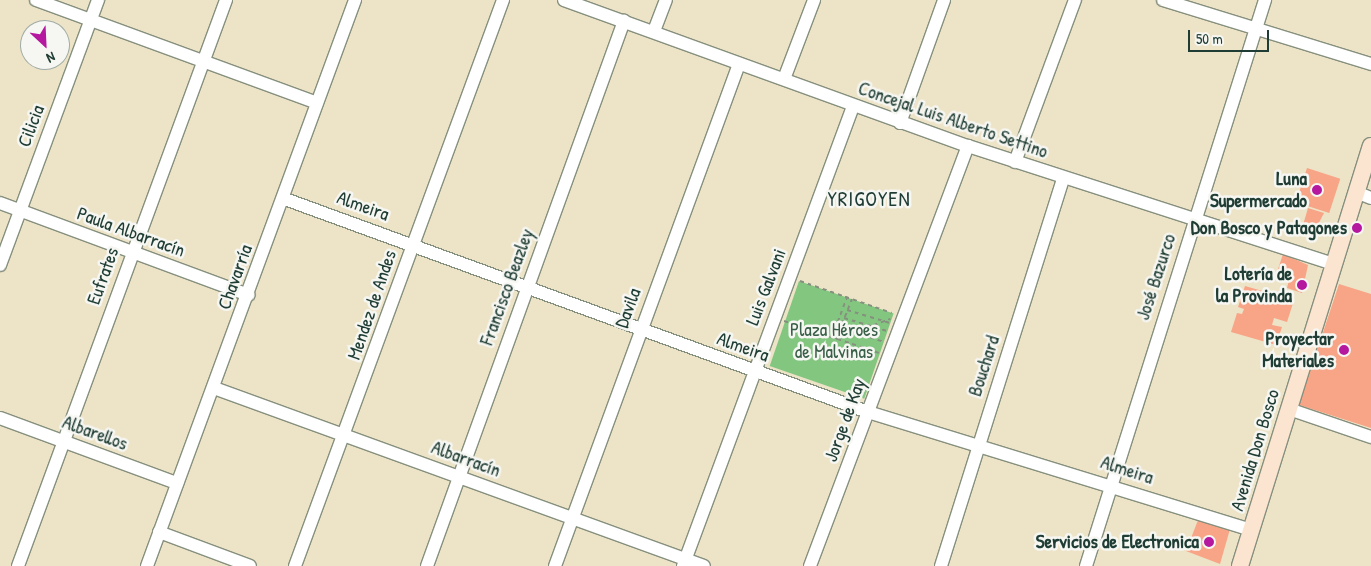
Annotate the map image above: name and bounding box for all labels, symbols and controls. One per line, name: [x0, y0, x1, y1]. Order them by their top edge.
north arrow: [20, 20, 70, 70]
scale bar: [1191, 20, 1272, 52]
text: 50 m: [1196, 28, 1223, 49]
text: N: [44, 48, 59, 68]
street label: Concejal Luis Alberto Settino: [855, 77, 1051, 163]
street label: Cilicia: [13, 102, 49, 150]
place label: Luna Supermercado: [1210, 168, 1307, 212]
marker: Luna Supermercado: [1311, 184, 1323, 196]
street label: Almeira: [334, 186, 392, 226]
district label: YRIGOYEN: [826, 186, 912, 212]
street label: Paula Albarracín: [74, 202, 188, 262]
place label: Don Bosco y Patagones: [1191, 217, 1347, 239]
marker: Don Bosco y Patagones: [1351, 222, 1363, 234]
street label: Francisco Beazley: [475, 226, 539, 348]
street label: José Bazurco: [1131, 231, 1181, 323]
street label: Chavarría: [213, 242, 257, 312]
street label: Eufrates: [82, 244, 124, 308]
street label: Luis Galvani: [741, 246, 791, 328]
street label: Mendez de Andes: [343, 247, 401, 363]
place label: Lotería de la Provinda: [1216, 263, 1292, 307]
marker: Lotería de la Provinda: [1296, 279, 1308, 291]
street label: Davila: [610, 285, 646, 331]
park label: Plaza Héroes de Malvinas: [790, 319, 878, 363]
street label: Almeira: [714, 327, 772, 367]
place label: Proyectar Materiales: [1262, 328, 1334, 372]
street label: Bouchard: [964, 333, 1004, 399]
marker: Proyectar Materiales: [1338, 344, 1350, 356]
street label: Jorge de Kay: [819, 375, 871, 465]
street label: Avenida Don Bosco: [1226, 387, 1284, 513]
street label: Albarellos: [59, 411, 131, 455]
street label: Albarracín: [428, 436, 504, 482]
street label: Almeira: [1098, 451, 1156, 489]
place label: Servicios de Electronica: [1036, 531, 1199, 553]
marker: Servicios de Electronica: [1203, 536, 1215, 548]

